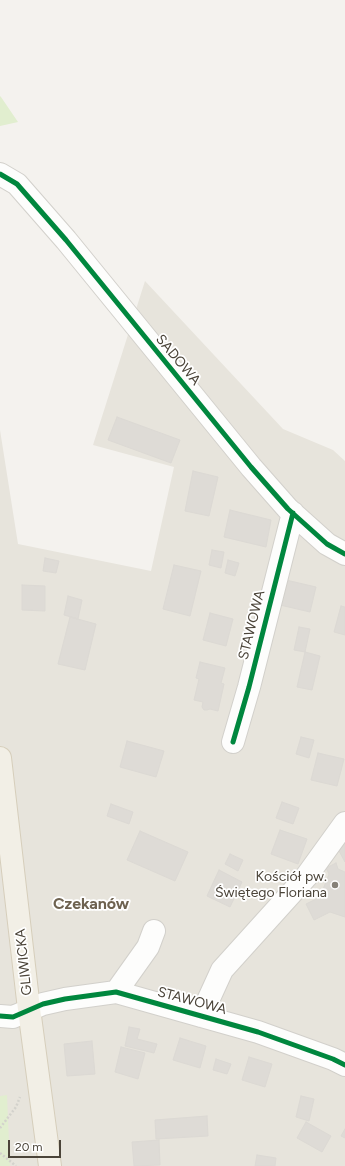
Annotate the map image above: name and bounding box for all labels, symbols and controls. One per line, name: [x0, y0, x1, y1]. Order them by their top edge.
street label: SADOWA: [152, 331, 204, 389]
street label: STAWOWA: [235, 589, 269, 661]
place label: Kościół pw. Świętego Floriana: [215, 869, 327, 902]
marker: Kościół pw. Świętego Floriana: [330, 880, 340, 890]
district label: Czekanów: [53, 894, 129, 914]
street label: GLIWICKA: [12, 928, 36, 996]
street label: STAWOWA: [156, 984, 228, 1018]
scale bar: [10, 1132, 63, 1158]
text: 20 m: [15, 1140, 43, 1154]

